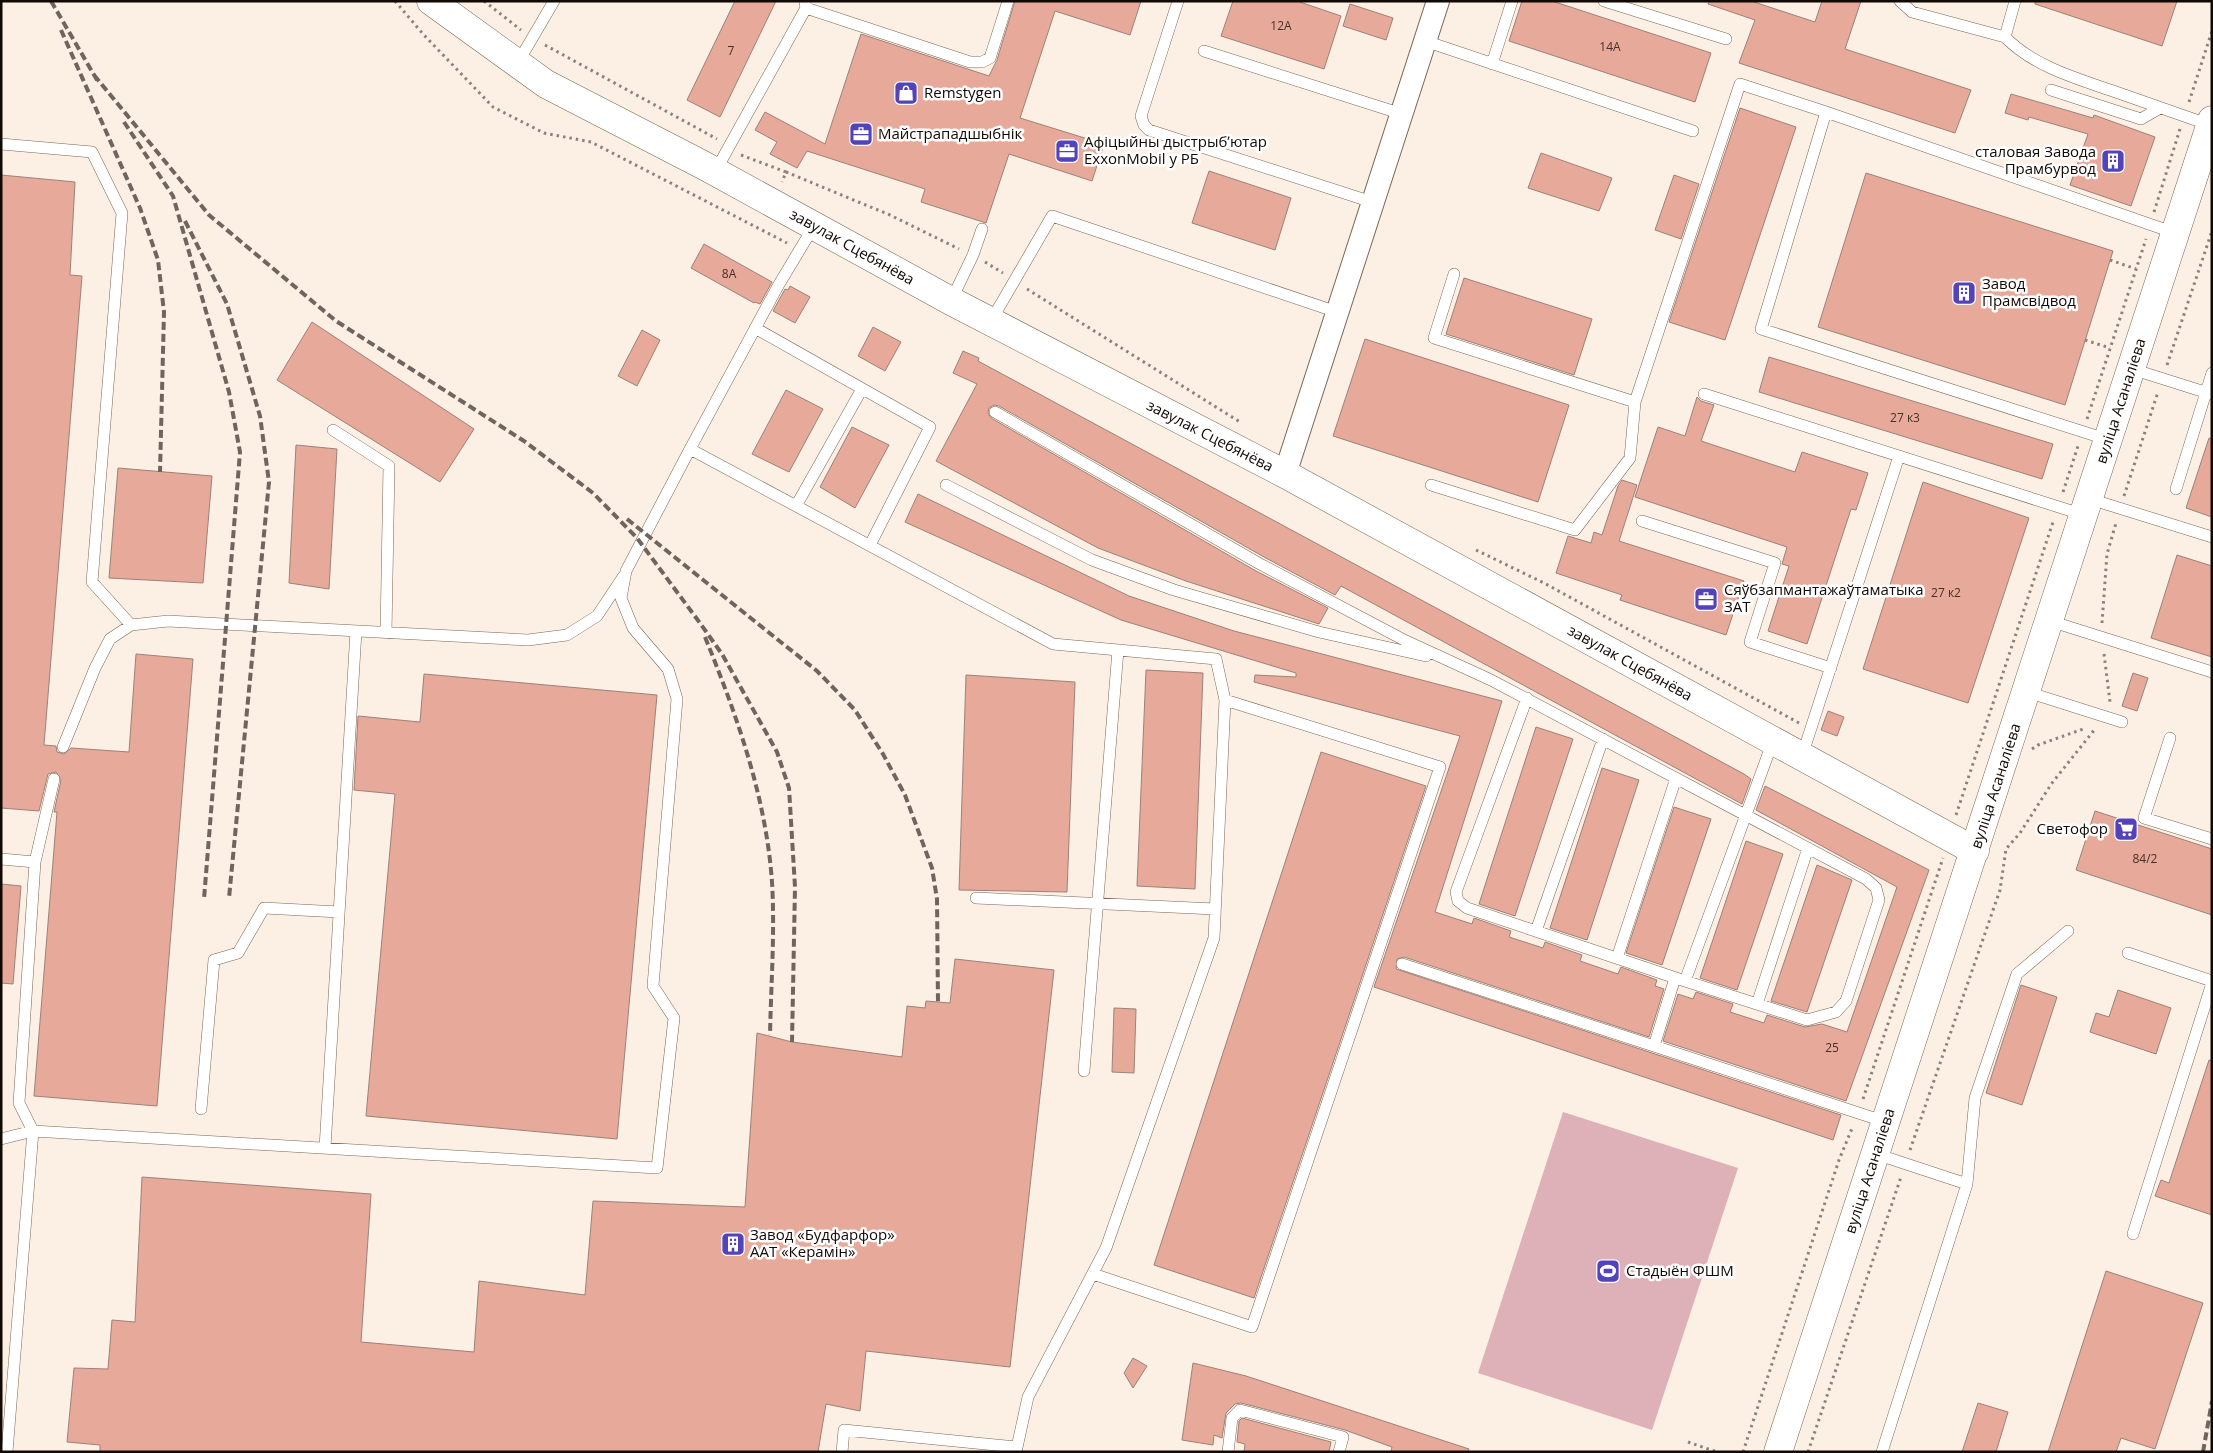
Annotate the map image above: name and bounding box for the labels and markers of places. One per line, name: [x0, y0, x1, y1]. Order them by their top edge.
shop icon: Remstygen: [893, 80, 919, 106]
place label: Remstygen: [924, 82, 1001, 102]
office icon: Майстрападшыбнік: [848, 121, 874, 147]
place label: Майстрападшыбнік: [878, 123, 1022, 143]
place label: Афіцыйны дыстрыбʼютар ExxonMobil у РБ: [1084, 131, 1267, 168]
office icon: Афіцыйны дыстрыбʼютар ExxonMobil у РБ: [1054, 138, 1080, 164]
place label: сталовая Завода Прамбурвод: [1975, 141, 2096, 178]
building icon: сталовая Завода Прамбурвод: [2100, 148, 2126, 174]
place label: Завод Прамсвідвод: [1982, 273, 2076, 310]
building icon: Завод Прамсвідвод: [1951, 280, 1977, 306]
place label: Сяўбзапмантажаўтаматыка ЗАТ: [1724, 579, 1924, 616]
office icon: Сяўбзапмантажаўтаматыка ЗАТ: [1693, 586, 1719, 612]
supermarket icon: Светофор: [2113, 816, 2139, 842]
place label: Светофор: [2037, 818, 2108, 838]
place label: Завод «Будфарфор» ААТ «Керамін»: [750, 1224, 895, 1261]
building icon: Завод «Будфарфор» ААТ «Керамін»: [720, 1231, 746, 1257]
sports icon: Стадыён ФШМ: [1595, 1258, 1621, 1284]
place label: Стадыён ФШМ: [1626, 1260, 1734, 1280]

